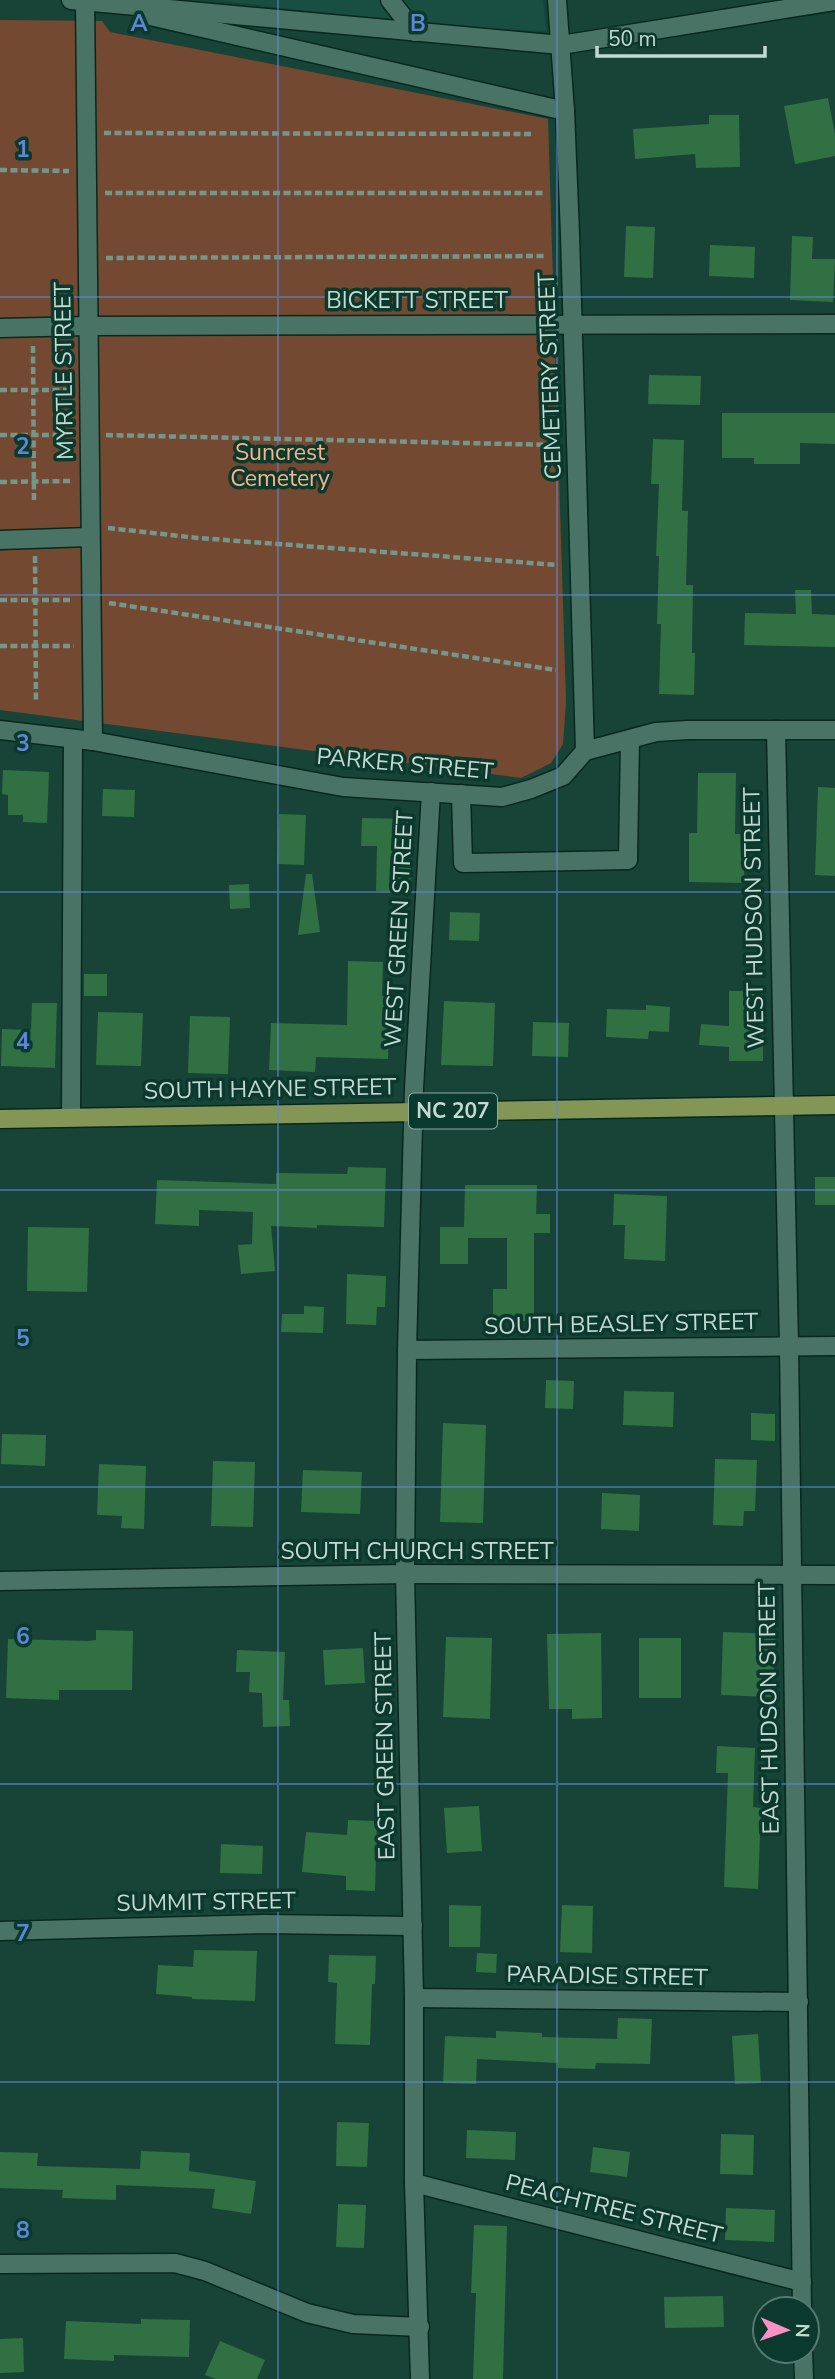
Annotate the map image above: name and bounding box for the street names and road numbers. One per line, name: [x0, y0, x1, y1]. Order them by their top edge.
street label: CEMETERY STREET: [531, 272, 569, 480]
street label: MYRTLE STREET: [47, 282, 81, 460]
street label: BICKETT STREET: [326, 285, 508, 316]
street label: PARKER STREET: [315, 741, 495, 787]
street label: WEST HUDSON STREET: [736, 787, 772, 1049]
street label: WEST GREEN STREET: [377, 810, 421, 1048]
street label: SOUTH HAYNE STREET: [144, 1071, 397, 1107]
road number: NC 207: [409, 1094, 497, 1128]
street label: SOUTH BEASLEY STREET: [484, 1306, 758, 1342]
street label: SOUTH CHURCH STREET: [280, 1536, 554, 1567]
street label: EAST HUDSON STREET: [751, 1581, 787, 1835]
street label: EAST GREEN STREET: [368, 1631, 402, 1861]
street label: SUMMIT STREET: [116, 1885, 296, 1919]
street label: PARADISE STREET: [506, 1959, 708, 1993]
street label: PEACHTREE STREET: [502, 2167, 726, 2251]

